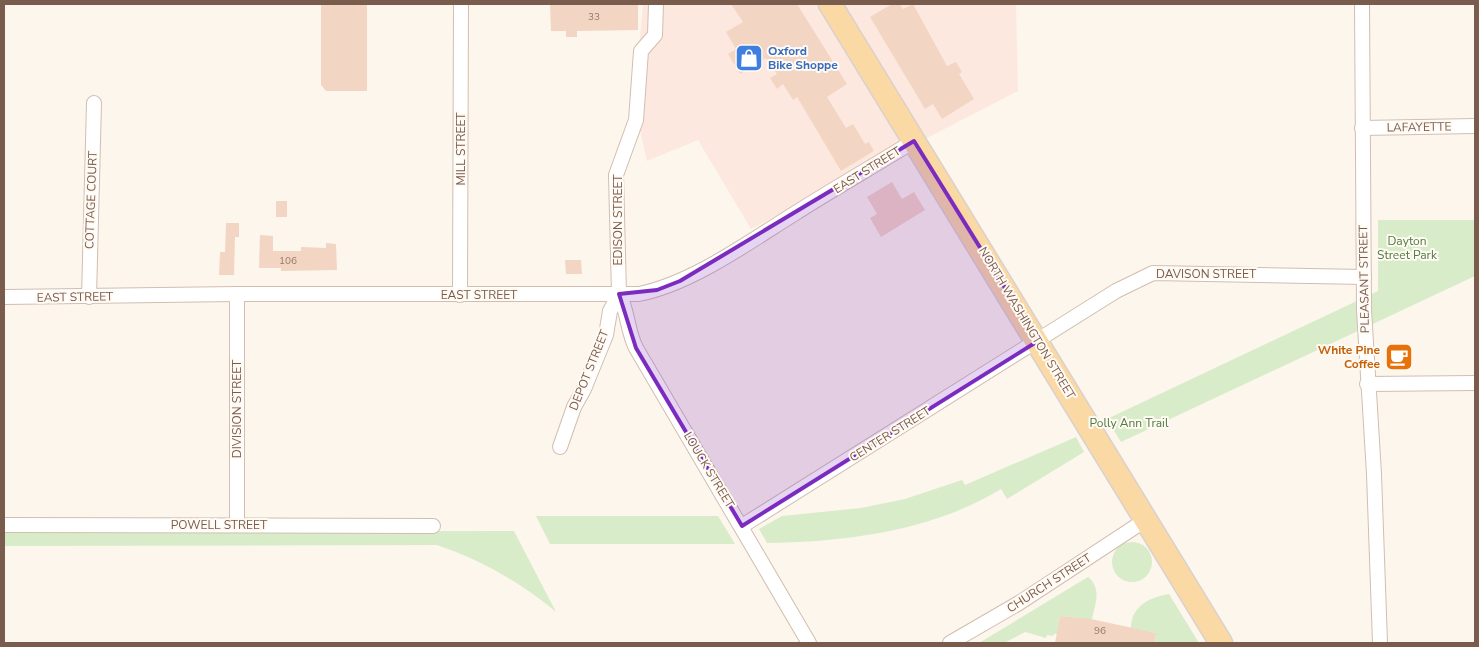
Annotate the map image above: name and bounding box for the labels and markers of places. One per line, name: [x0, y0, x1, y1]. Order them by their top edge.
shop icon: Oxford Bike Shoppe: [734, 43, 764, 73]
place label: Oxford Bike Shoppe: [768, 43, 838, 73]
place label: White Pine Coffee: [1318, 342, 1380, 372]
cafe icon: White Pine Coffee: [1384, 342, 1414, 372]

